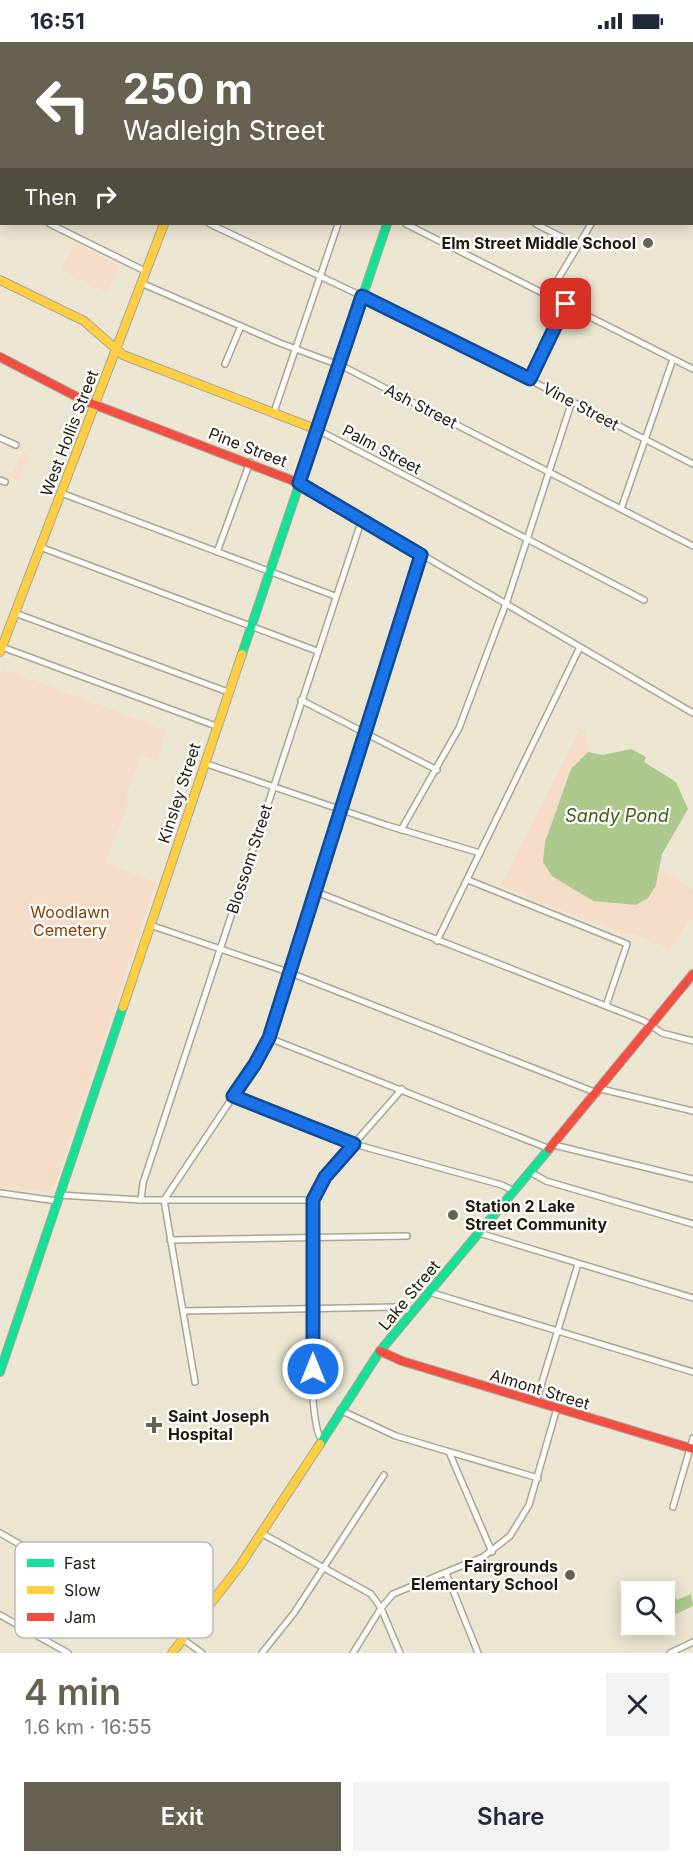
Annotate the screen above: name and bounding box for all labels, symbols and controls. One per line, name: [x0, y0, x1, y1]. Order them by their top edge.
text: 16:51: [30, 8, 85, 34]
text: 250 m: [123, 63, 253, 114]
icon: left: [24, 66, 102, 144]
text: Wadleigh Street: [123, 114, 325, 147]
icon: right: [89, 180, 122, 213]
text: Then: [24, 184, 77, 210]
place label: Elm Street Middle School: [442, 233, 636, 253]
marker: Elm Street Middle School: [641, 236, 655, 250]
pin: [540, 278, 591, 329]
icon: arrive: [549, 287, 582, 320]
street label: West Hollis Street: [36, 367, 102, 499]
street label: Vine Street: [540, 378, 622, 434]
street label: Ash Street: [381, 379, 461, 433]
street label: Palm Street: [339, 420, 425, 478]
street label: Pine Street: [206, 423, 290, 471]
street label: Kinsley Street: [153, 740, 205, 846]
street label: Blossom Street: [222, 802, 276, 916]
water label: Sandy Pond: [565, 805, 669, 826]
park label: Woodlawn Cemetery: [30, 902, 110, 940]
place label: Station 2 Lake Street Community: [465, 1196, 607, 1234]
marker: Station 2 Lake Street Community: [446, 1208, 460, 1222]
street label: Lake Street: [374, 1256, 444, 1334]
position arrow: [281, 1337, 345, 1401]
street label: Almont Street: [488, 1364, 592, 1414]
place label: Saint Joseph Hospital: [168, 1406, 269, 1444]
marker: Saint Joseph Hospital: [145, 1416, 163, 1434]
legend: [15, 1542, 213, 1638]
text: Fast: [64, 1553, 96, 1573]
place label: Fairgrounds Elementary School: [411, 1556, 558, 1594]
marker: Fairgrounds Elementary School: [563, 1568, 577, 1582]
text: Slow: [64, 1580, 101, 1600]
map controls: [621, 1581, 675, 1635]
button: search: [621, 1581, 675, 1635]
text: Jam: [64, 1607, 96, 1627]
text: 4 min: [24, 1670, 121, 1714]
button: close: [606, 1673, 669, 1736]
text: 1.6 km · 16:55: [24, 1715, 152, 1739]
button: Exit: [24, 1782, 341, 1851]
button: Share: [353, 1782, 669, 1851]

